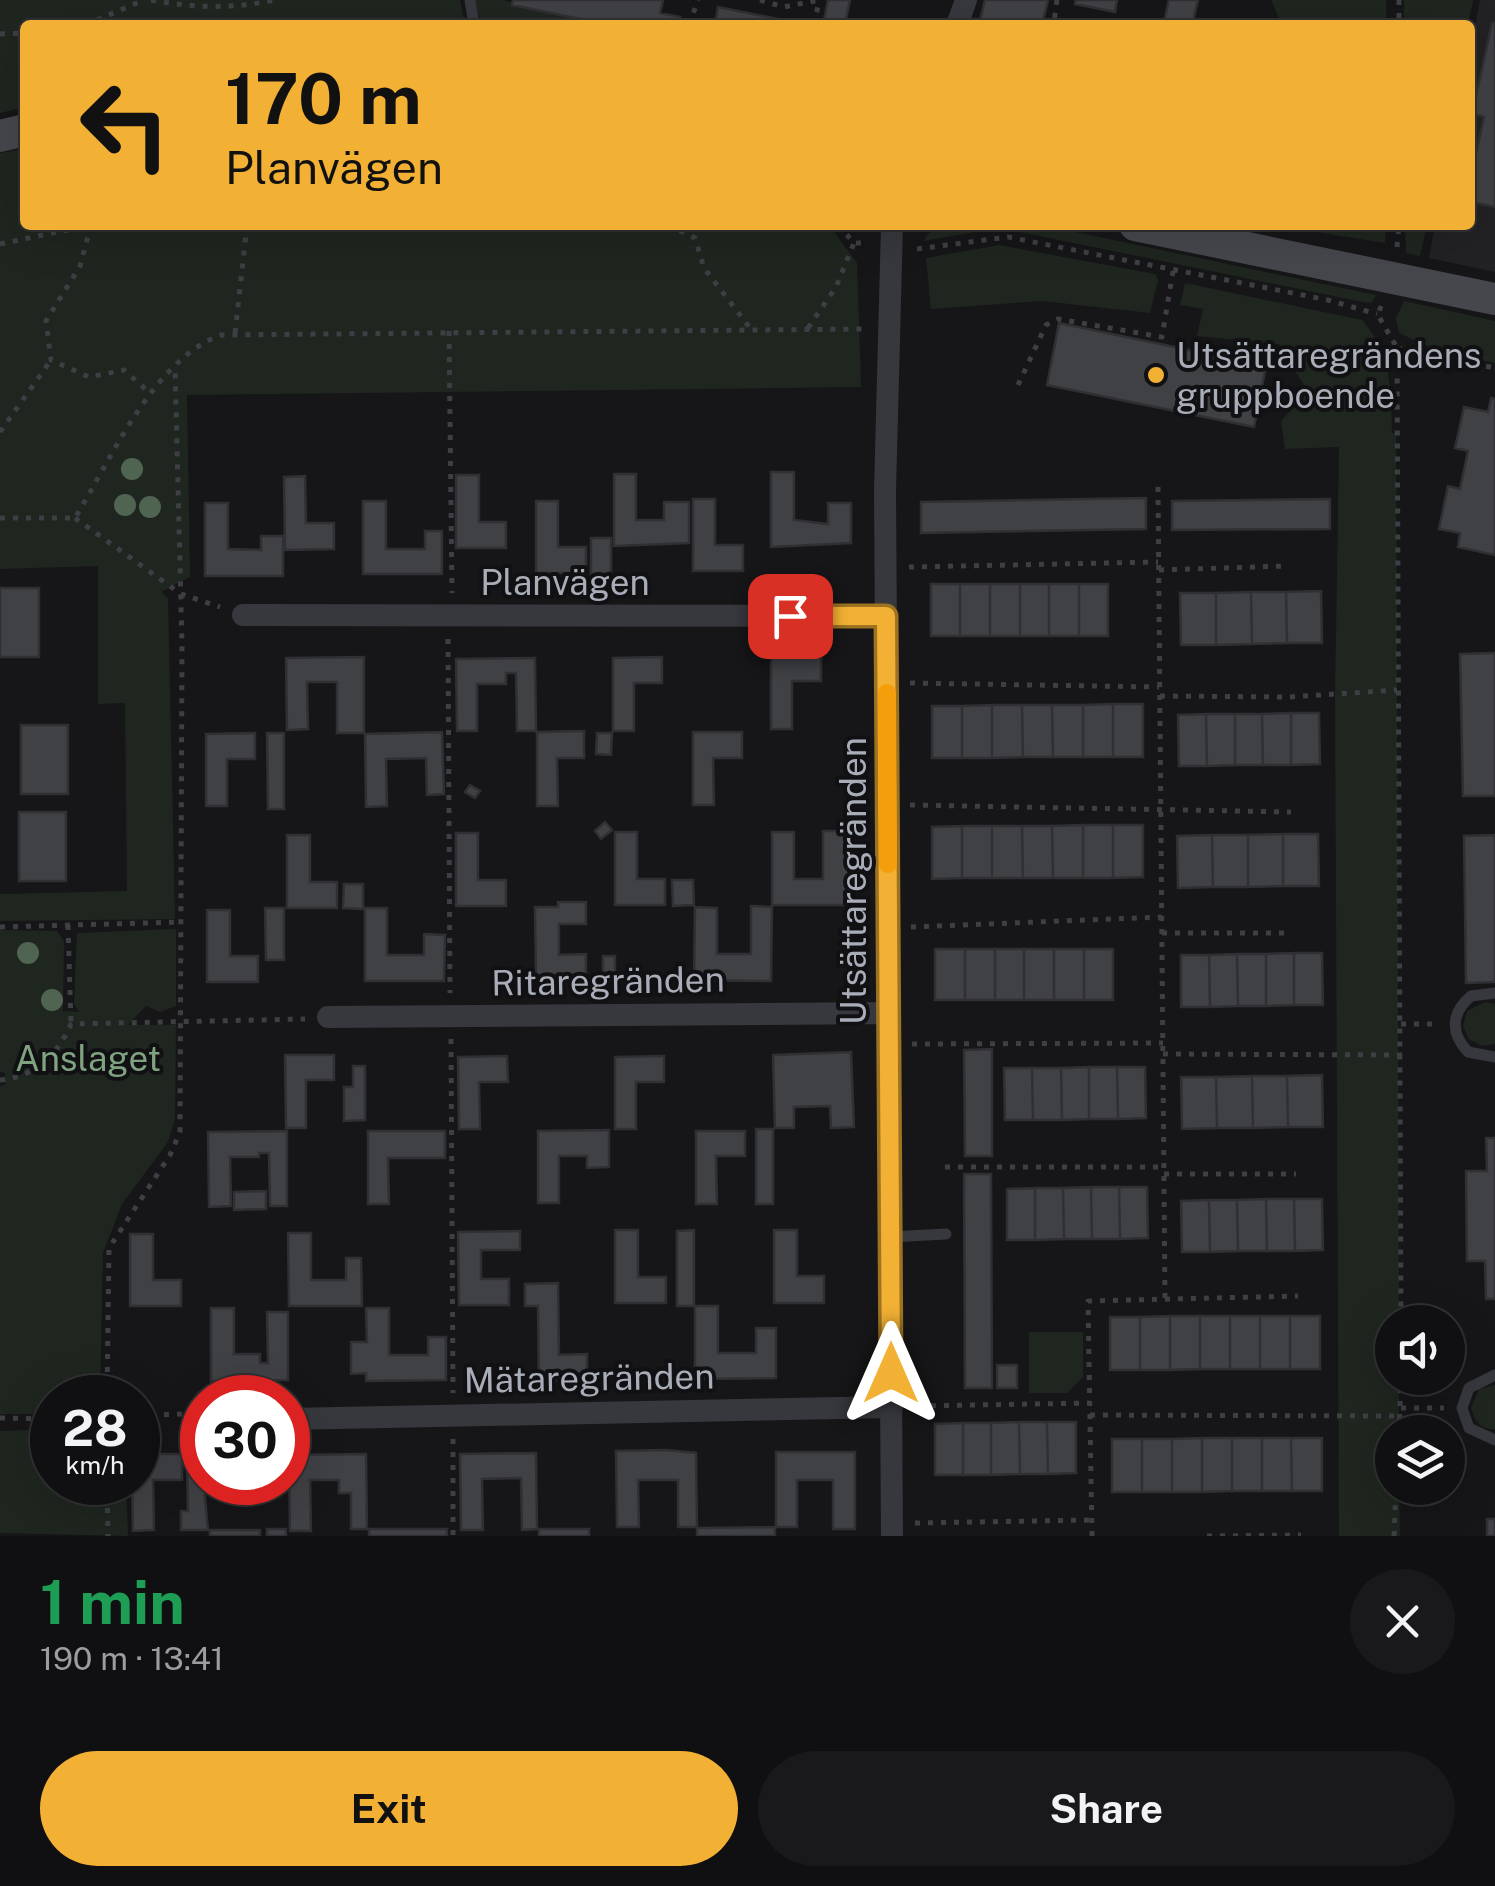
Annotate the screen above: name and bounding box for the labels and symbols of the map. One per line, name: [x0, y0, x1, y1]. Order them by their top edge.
place label: Utsättaregrändens gruppboende: [1176, 335, 1482, 416]
marker: Utsättaregrändens gruppboende: [1145, 364, 1167, 386]
street label: Planvägen: [480, 562, 650, 603]
pin: [748, 574, 833, 659]
street label: Utsättaregränden: [833, 737, 874, 1025]
street label: Ritaregränden: [491, 958, 725, 1004]
park label: Anslaget: [15, 1038, 161, 1079]
position arrow: [839, 1321, 943, 1425]
street label: Mätaregränden: [463, 1355, 715, 1401]
speed limit sign: 30: [180, 1375, 310, 1505]

